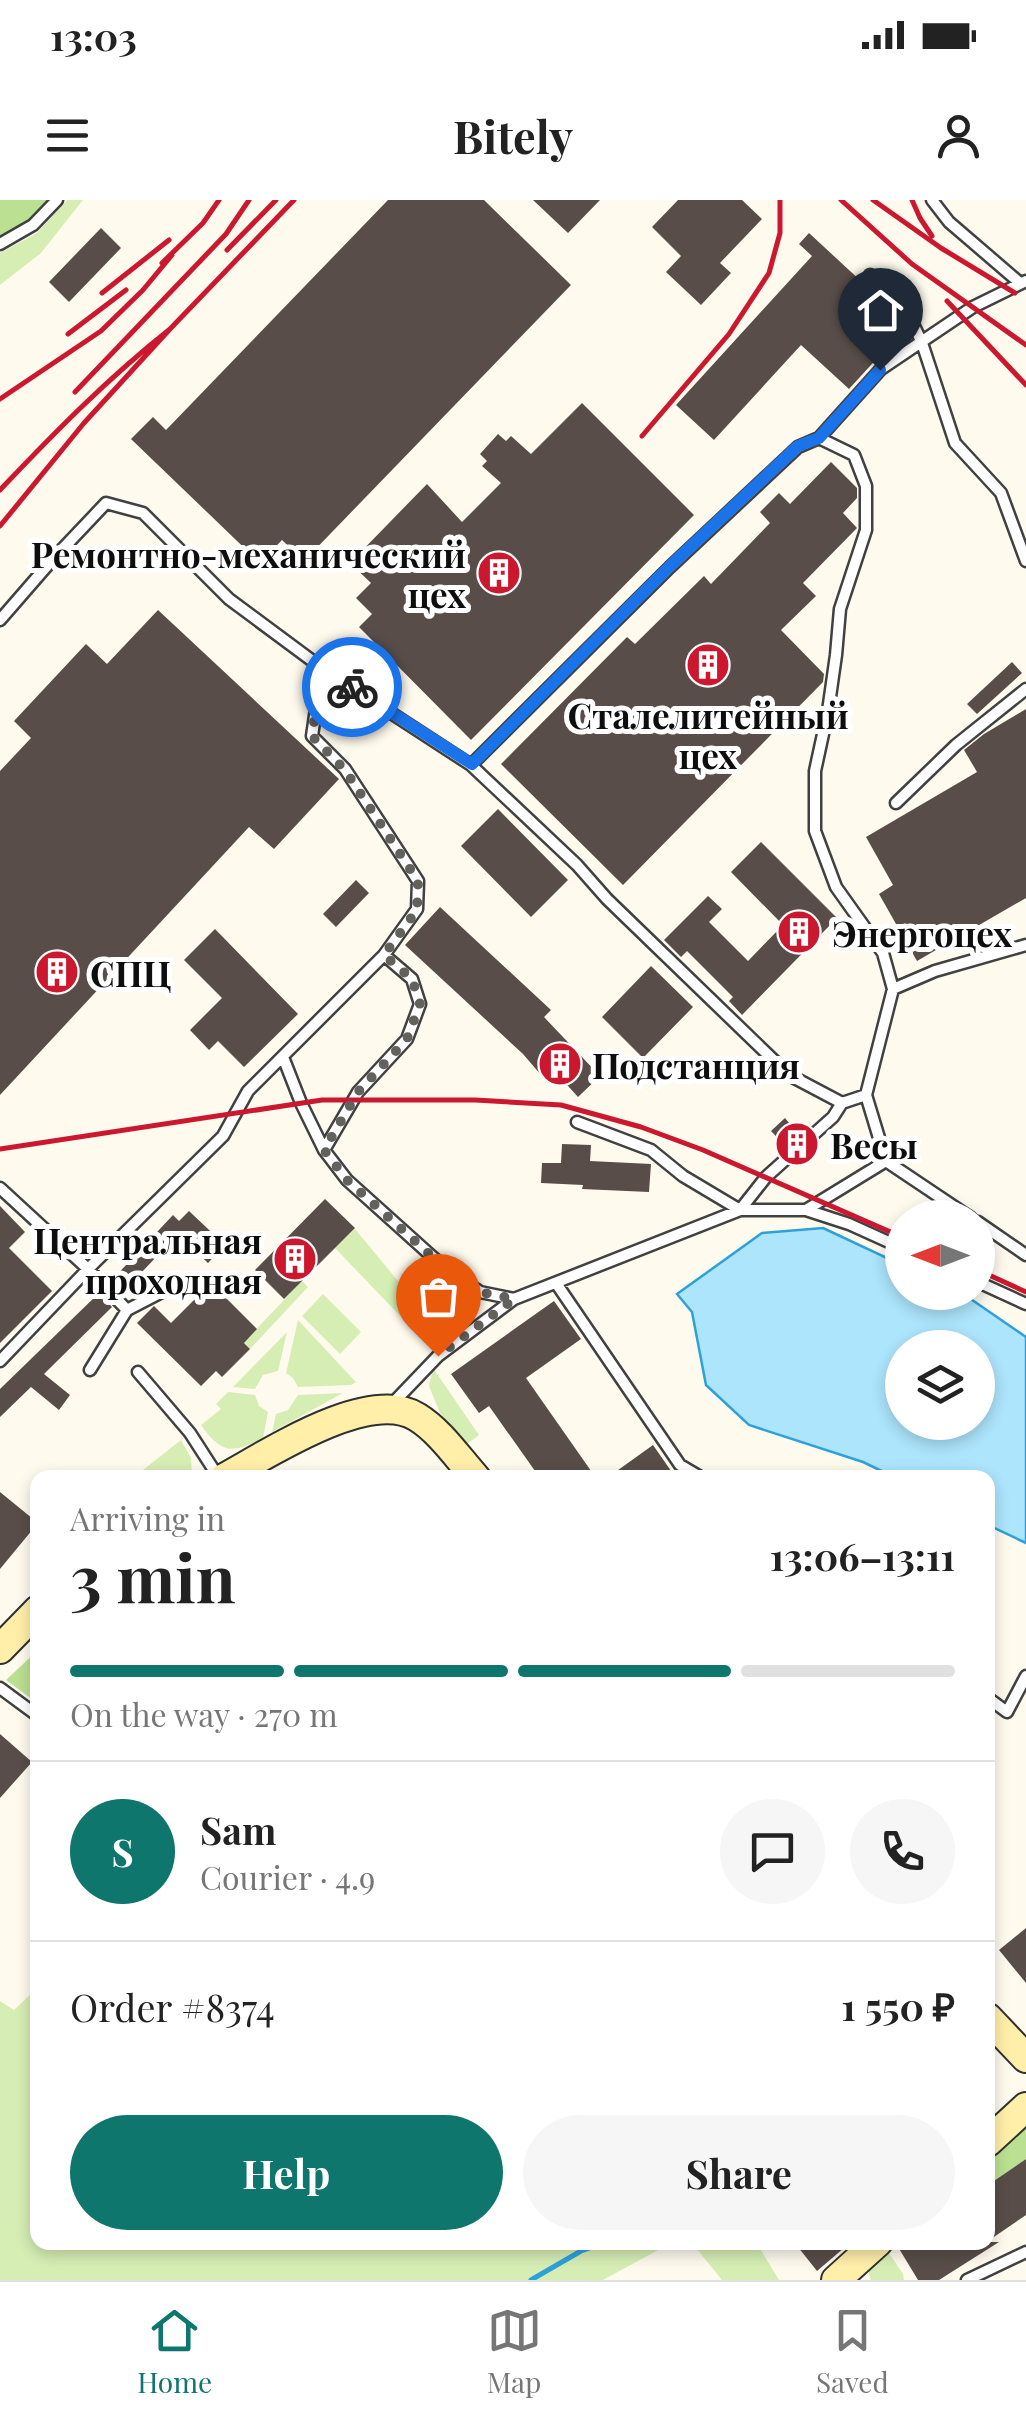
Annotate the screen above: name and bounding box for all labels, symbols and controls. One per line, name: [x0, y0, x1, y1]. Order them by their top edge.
text: 13:03: [50, 10, 137, 61]
text: Bitely: [453, 105, 573, 165]
icon: menu: [40, 108, 95, 163]
icon: person: [931, 108, 986, 163]
pin: [838, 268, 923, 371]
icon: home: [853, 283, 908, 338]
place label: Ремонтно-механический цех: [31, 530, 466, 617]
building icon: Ремонтно-механический цех: [476, 550, 522, 596]
courier: [302, 637, 402, 737]
building icon: Сталелитейный цех: [685, 642, 731, 688]
icon: bike: [325, 660, 380, 715]
place label: Сталелитейный цех: [567, 691, 849, 778]
building icon: Энергоцех: [776, 909, 822, 955]
place label: Энергоцех: [832, 909, 1012, 956]
building icon: СПЦ: [34, 949, 80, 995]
place label: СПЦ: [90, 949, 171, 996]
building icon: Подстанция: [537, 1041, 583, 1087]
place label: Подстанция: [592, 1041, 800, 1088]
building icon: Весы: [774, 1121, 820, 1167]
place label: Весы: [830, 1121, 918, 1168]
north arrow: [885, 1200, 995, 1310]
map controls: [885, 1200, 995, 1440]
place label: Центральная проходная: [33, 1216, 262, 1303]
building icon: Центральная проходная: [272, 1236, 318, 1282]
pin: [396, 1254, 481, 1357]
icon: bag: [411, 1269, 466, 1324]
button: layers: [885, 1330, 995, 1440]
text: Arriving in: [70, 1496, 225, 1539]
text: 13:06–13:11: [770, 1530, 955, 1581]
text: 3 min: [70, 1533, 236, 1619]
text: On the way · 270 m: [70, 1692, 338, 1735]
button: chat: [720, 1799, 825, 1904]
button: phone: [850, 1799, 955, 1904]
text: Sam: [200, 1804, 276, 1855]
text: S: [111, 1826, 134, 1877]
text: Courier · 4.9: [200, 1855, 375, 1898]
text: 1 550 ₽: [841, 1980, 955, 2031]
text: Order #8374: [70, 1981, 275, 2032]
button: Help: [70, 2115, 503, 2230]
button: Share: [523, 2115, 955, 2230]
tab: Home: [137, 2303, 212, 2400]
tab: Map: [487, 2303, 542, 2400]
tab: Saved: [816, 2303, 889, 2400]

